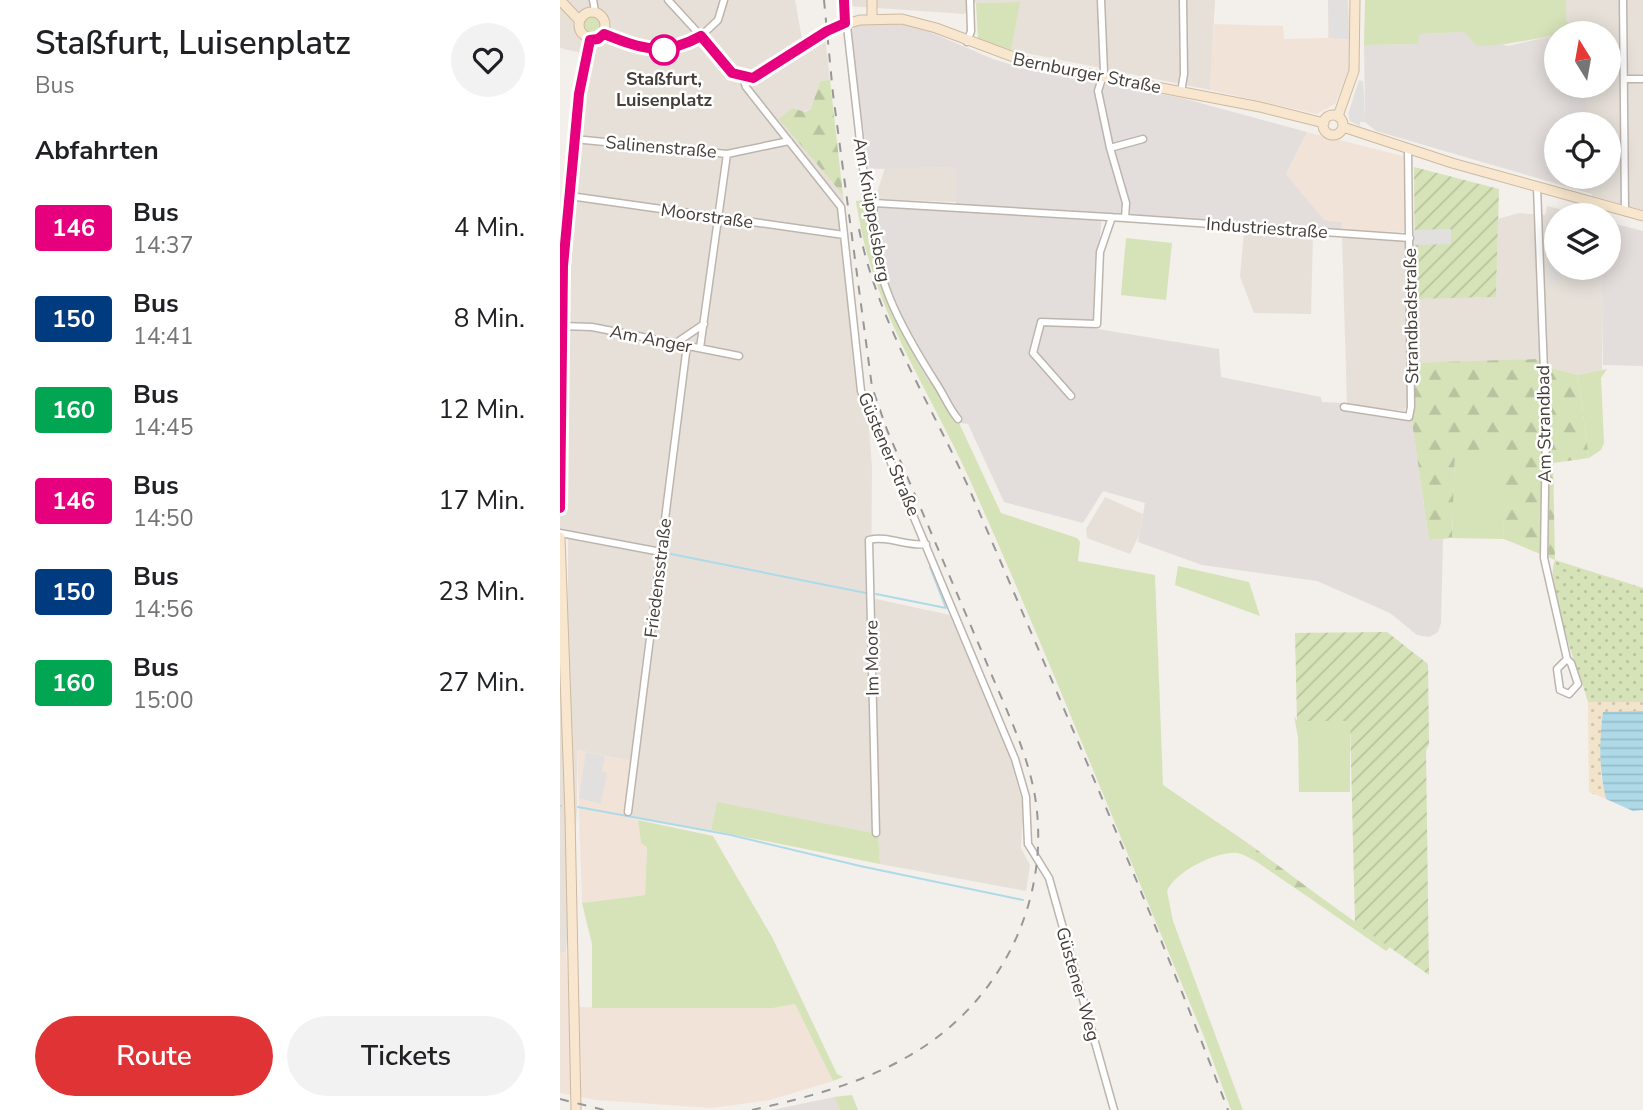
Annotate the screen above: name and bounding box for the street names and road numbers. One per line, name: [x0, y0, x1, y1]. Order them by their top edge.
street label: Bernburger Straße: [1011, 47, 1163, 99]
street label: Salinenstraße: [604, 130, 718, 164]
street label: Am Knüppelsberg: [847, 136, 897, 284]
street label: Moorstraße: [659, 198, 755, 234]
street label: Industriestraße: [1205, 212, 1329, 244]
street label: Strandbadstraße: [1398, 248, 1424, 384]
street label: Am Anger: [608, 319, 695, 359]
street label: Am Strandbad: [1531, 365, 1557, 483]
street label: Güstener Straße: [852, 388, 926, 520]
street label: Friedensstraße: [639, 517, 677, 639]
street label: Im Moore: [859, 620, 885, 696]
street label: Güstener Weg: [1050, 924, 1106, 1044]

